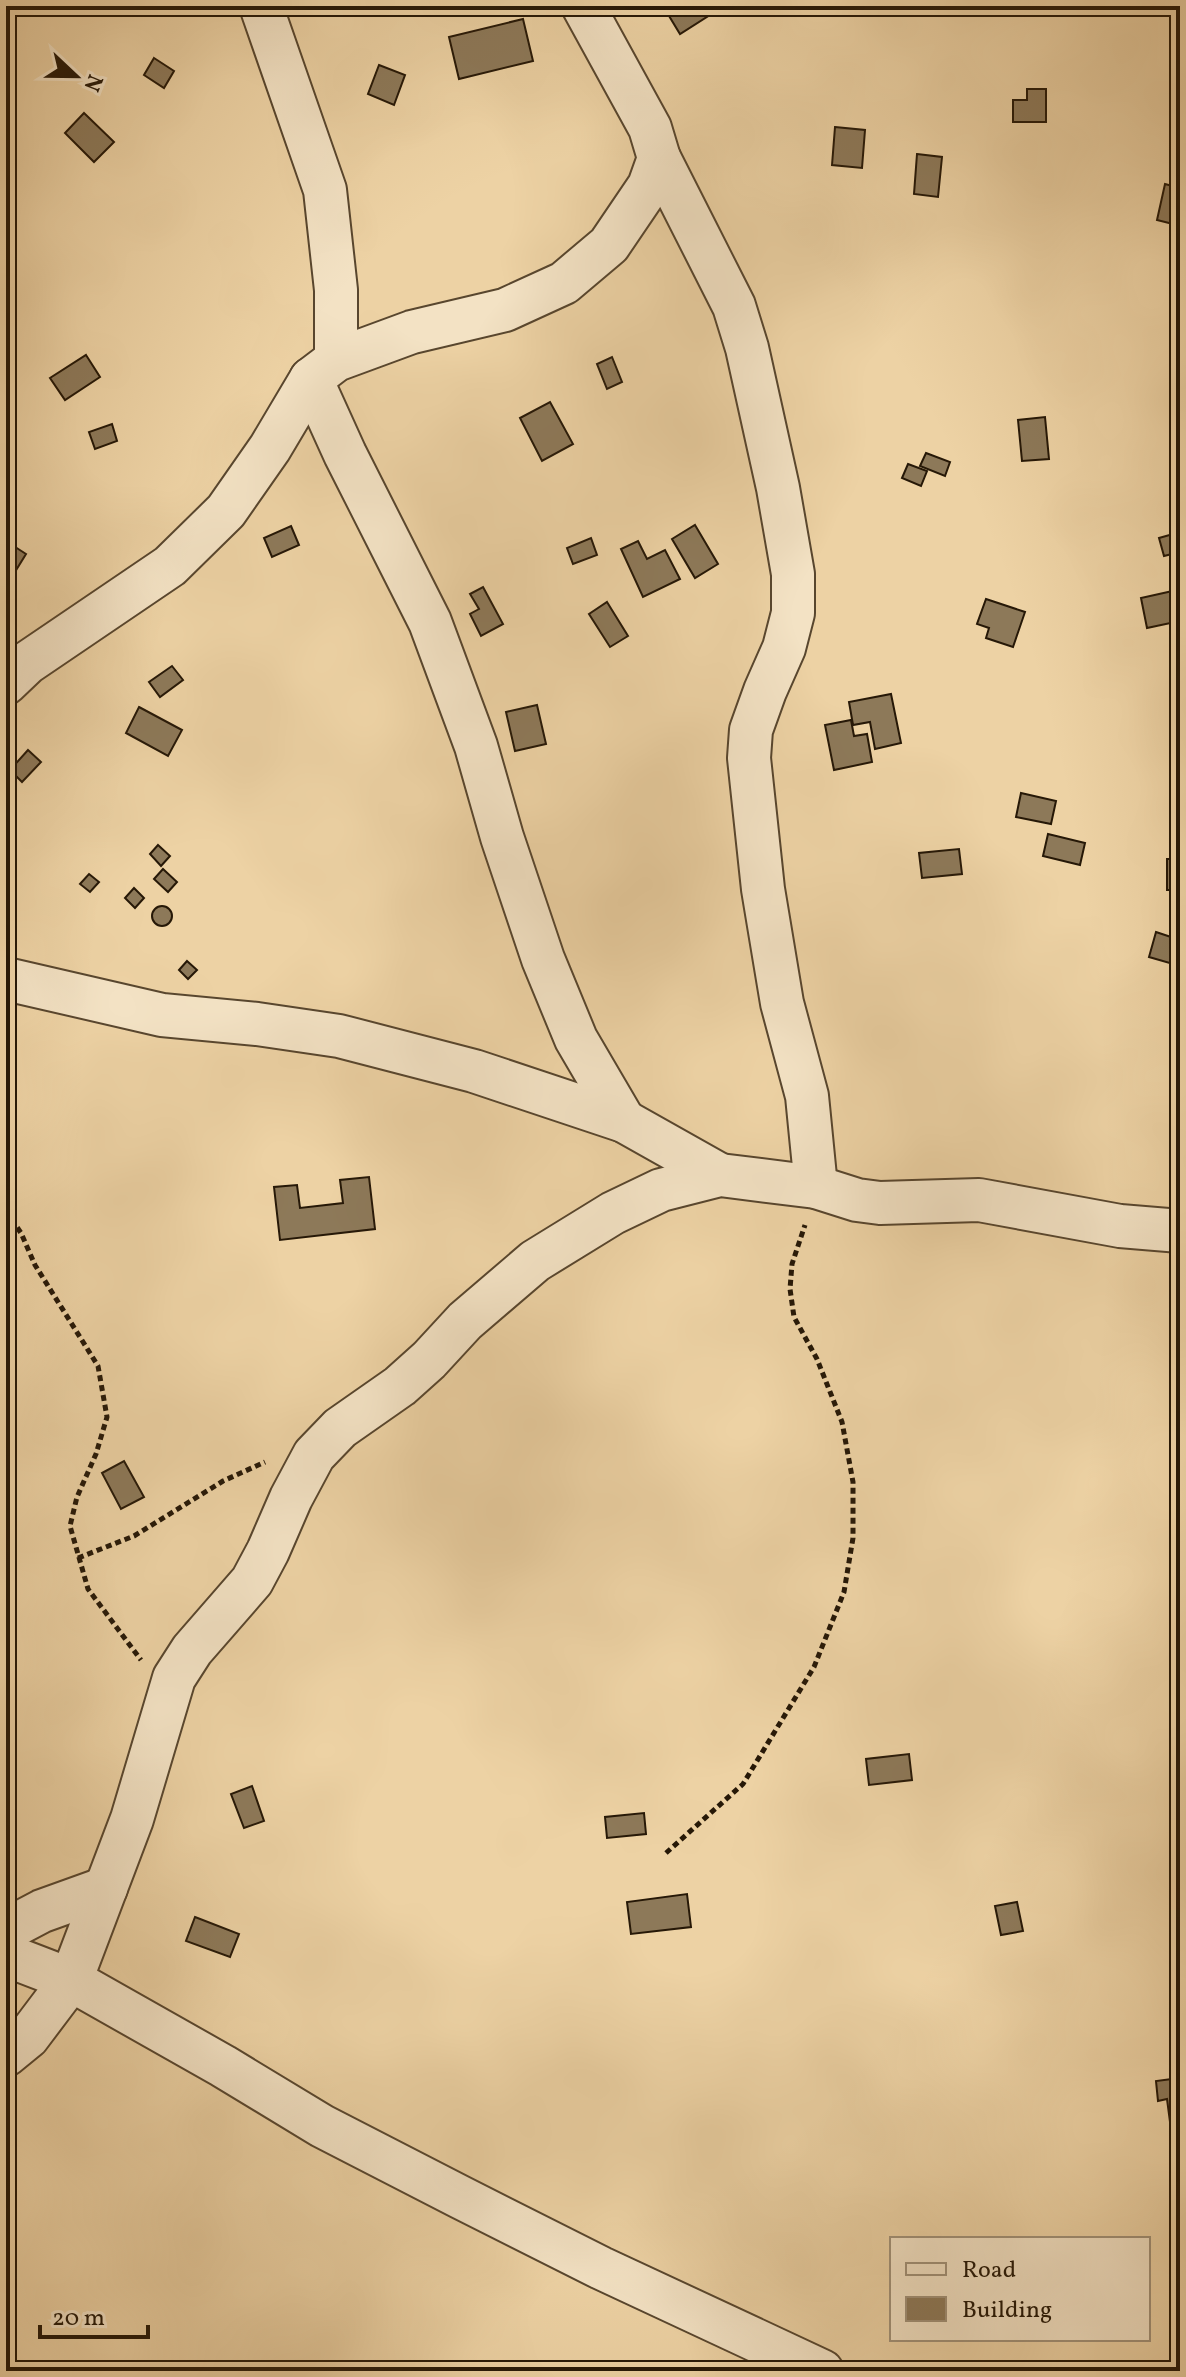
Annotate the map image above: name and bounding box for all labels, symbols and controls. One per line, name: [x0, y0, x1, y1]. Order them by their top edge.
north arrow: [36, 36, 116, 116]
text: N: [75, 69, 110, 96]
legend: [890, 2237, 1150, 2341]
text: Road: [962, 2254, 1016, 2288]
scale bar: [40, 2289, 148, 2339]
text: Building: [962, 2294, 1052, 2328]
text: 20 m: [52, 2302, 105, 2336]

